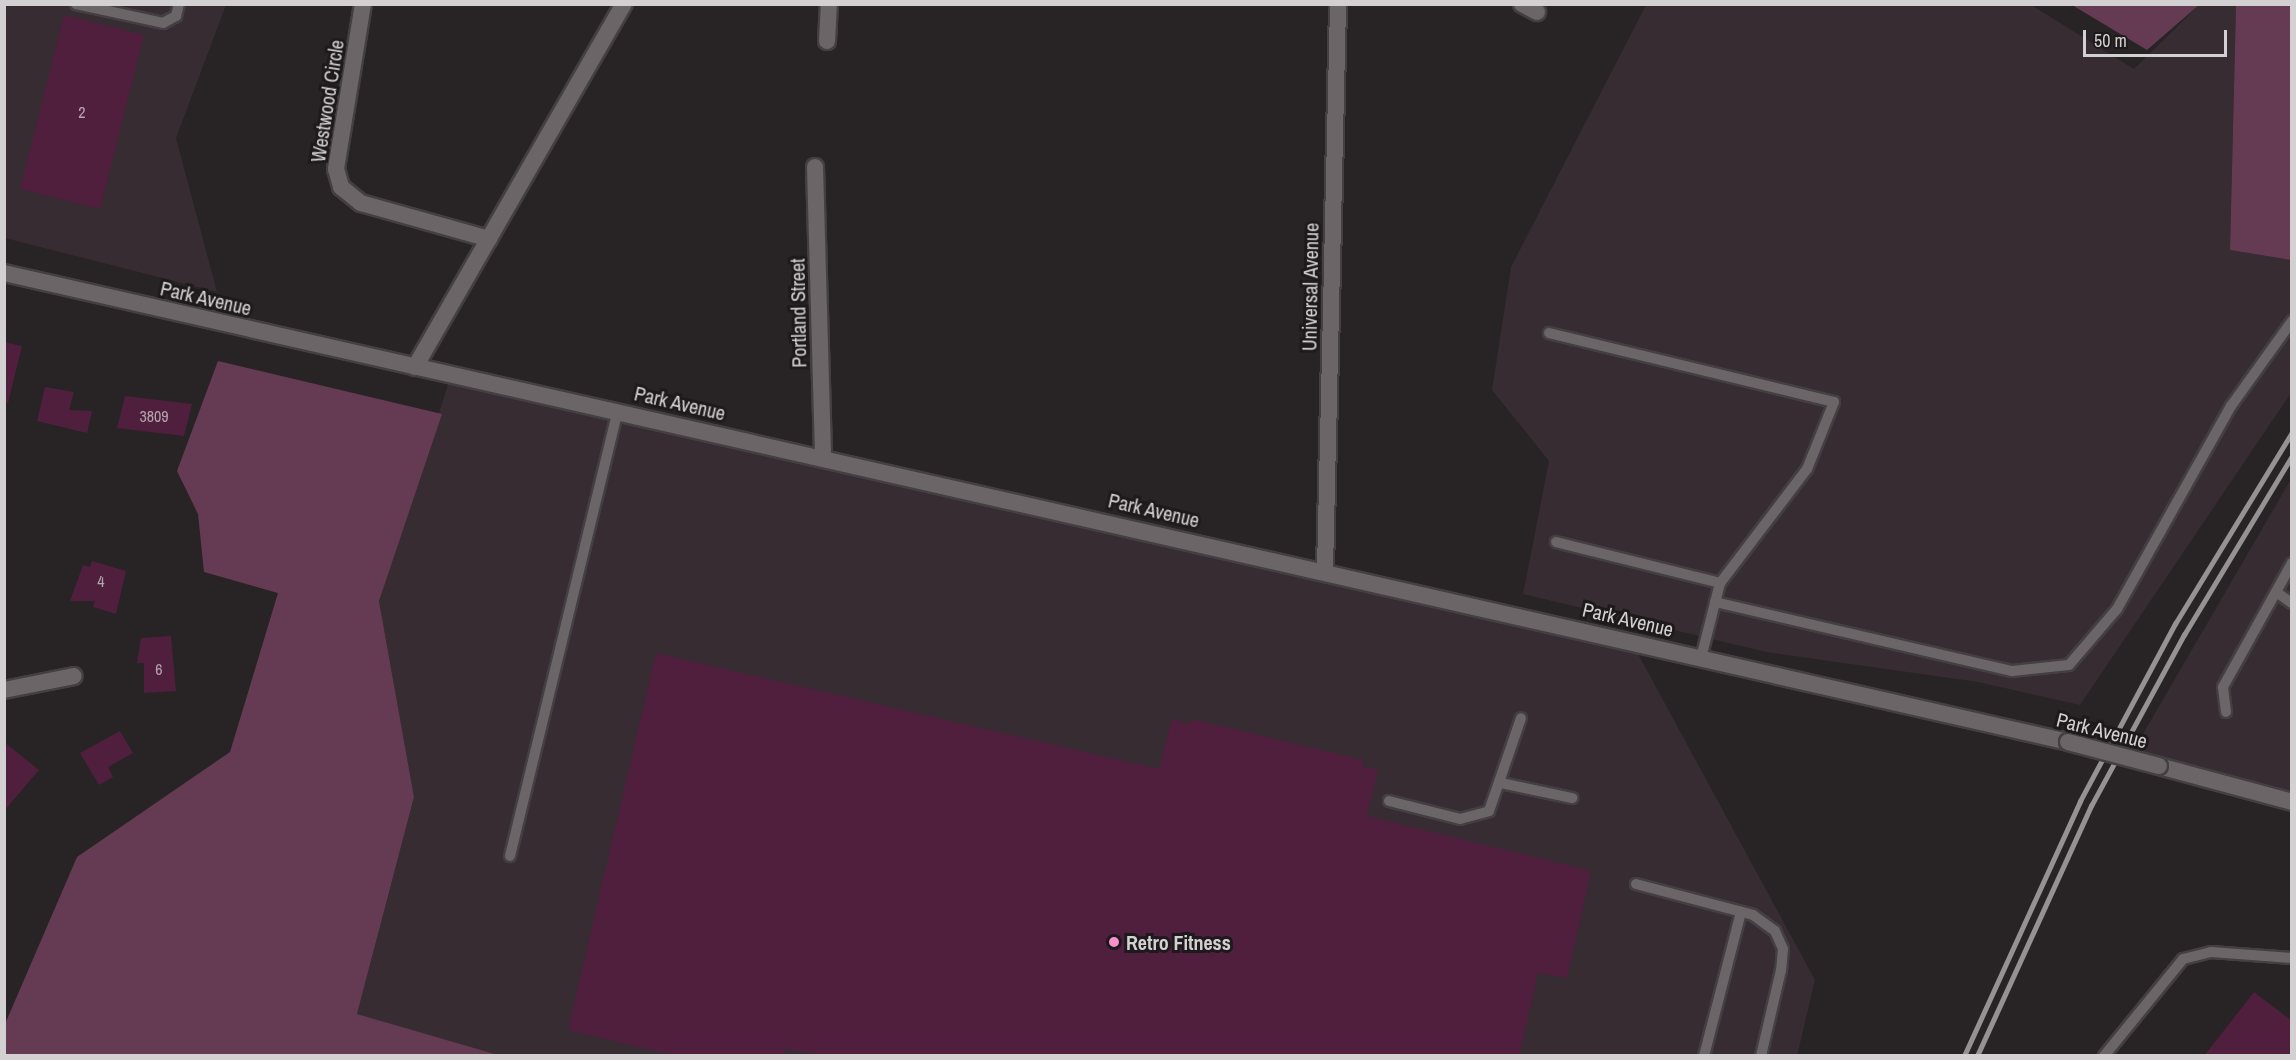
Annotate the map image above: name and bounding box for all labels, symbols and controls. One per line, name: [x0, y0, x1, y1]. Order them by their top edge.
scale bar: [2086, 18, 2230, 56]
text: 50 m: [2094, 28, 2127, 53]
street label: Westwood Circle: [305, 38, 349, 164]
house number: 2: [78, 102, 86, 122]
street label: Universal Avenue: [1297, 222, 1323, 352]
street label: Portland Street: [785, 258, 811, 368]
street label: Park Avenue: [158, 276, 254, 320]
street label: Park Avenue: [632, 381, 728, 425]
house number: 3809: [139, 406, 169, 426]
street label: Park Avenue: [1106, 488, 1202, 532]
house number: 4: [97, 571, 105, 591]
street label: Park Avenue: [1580, 597, 1676, 641]
house number: 6: [155, 659, 163, 679]
street label: Park Avenue: [2054, 707, 2150, 753]
place label: Retro Fitness: [1126, 930, 1231, 954]
marker: Retro Fitness: [1107, 935, 1121, 949]

